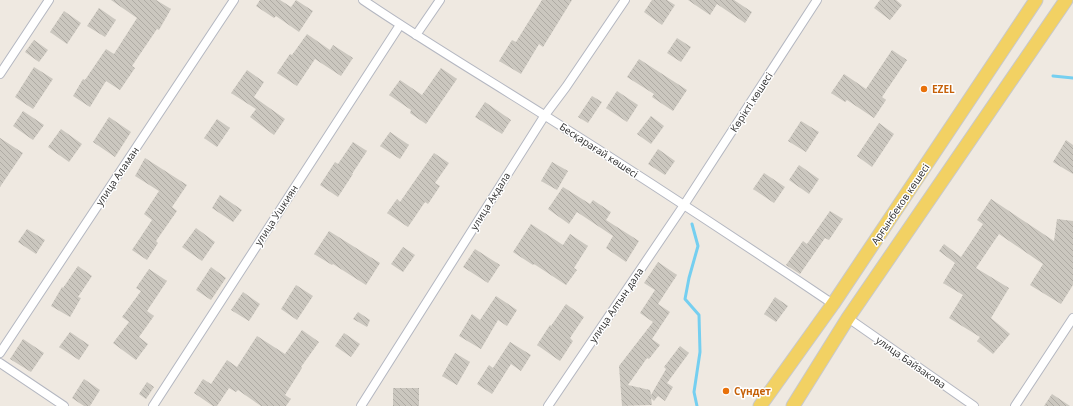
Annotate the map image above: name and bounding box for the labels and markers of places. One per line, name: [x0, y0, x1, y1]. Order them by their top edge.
place label: EZEL: [932, 82, 955, 96]
marker: EZEL: [919, 84, 929, 94]
place label: Сүндет: [734, 384, 771, 398]
marker: Сүндет: [721, 386, 731, 396]

